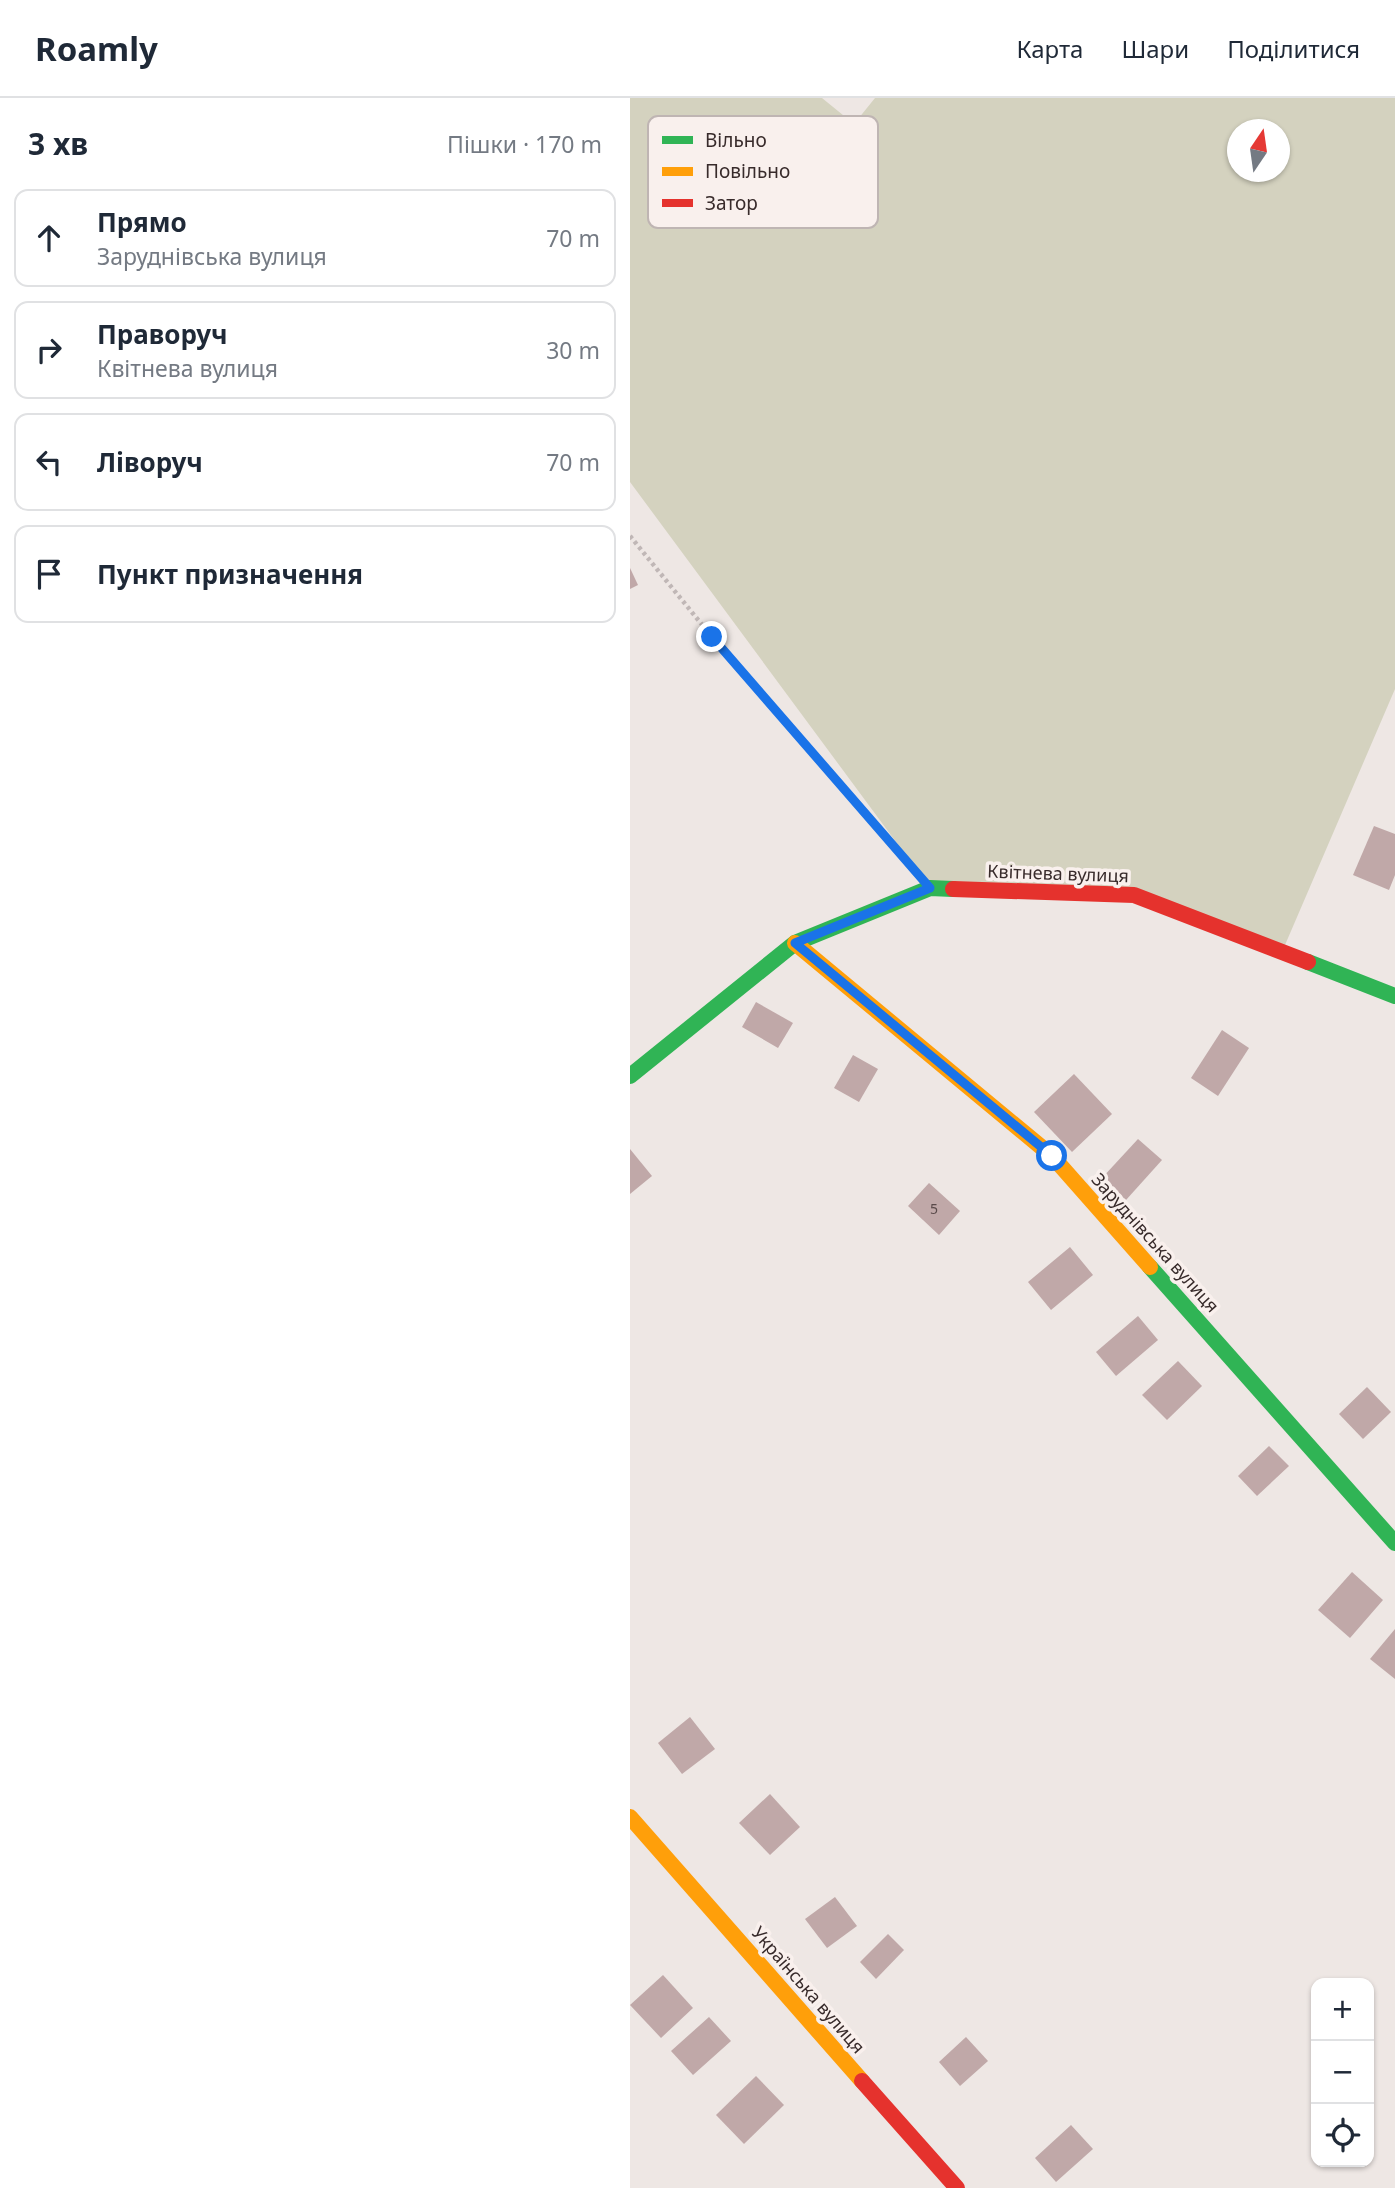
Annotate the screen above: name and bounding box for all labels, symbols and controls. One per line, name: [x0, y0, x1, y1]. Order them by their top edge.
text: Roamly: [35, 26, 158, 71]
text: Карта: [1016, 32, 1083, 65]
text: Шари: [1121, 32, 1189, 65]
text: Поділитися: [1227, 32, 1360, 65]
legend: [648, 116, 878, 228]
north arrow: [1227, 119, 1290, 182]
text: 3 хв: [28, 123, 88, 164]
text: Вільно: [705, 127, 767, 153]
text: Пішки · 170 m: [447, 128, 602, 160]
text: Повільно: [705, 158, 790, 184]
text: Затор: [705, 190, 758, 216]
text: Прямо: [97, 204, 187, 240]
icon: ahead: [30, 219, 68, 257]
text: 70 m: [546, 222, 600, 254]
text: Заруднівська вулиця: [97, 240, 327, 272]
text: Праворуч: [97, 316, 228, 352]
icon: right: [30, 331, 68, 369]
text: 30 m: [546, 334, 600, 366]
text: Квітнева вулиця: [97, 352, 278, 384]
icon: left: [30, 443, 68, 481]
text: Ліворуч: [97, 444, 203, 480]
text: 70 m: [546, 446, 600, 478]
icon: arrive: [30, 555, 68, 593]
text: Пункт призначення: [97, 556, 363, 592]
route end: [696, 621, 727, 652]
street label: Квітнева вулиця: [987, 859, 1129, 887]
route start: [1036, 1140, 1067, 1171]
street label: Заруднівська вулиця: [1087, 1167, 1225, 1317]
house number: 5: [930, 1199, 938, 1218]
street label: Українська вулиця: [747, 1921, 871, 2058]
map controls: [1311, 1978, 1374, 2167]
button: +: [1311, 1978, 1374, 2041]
button: −: [1311, 2041, 1374, 2104]
button: locate: [1311, 2104, 1374, 2167]

